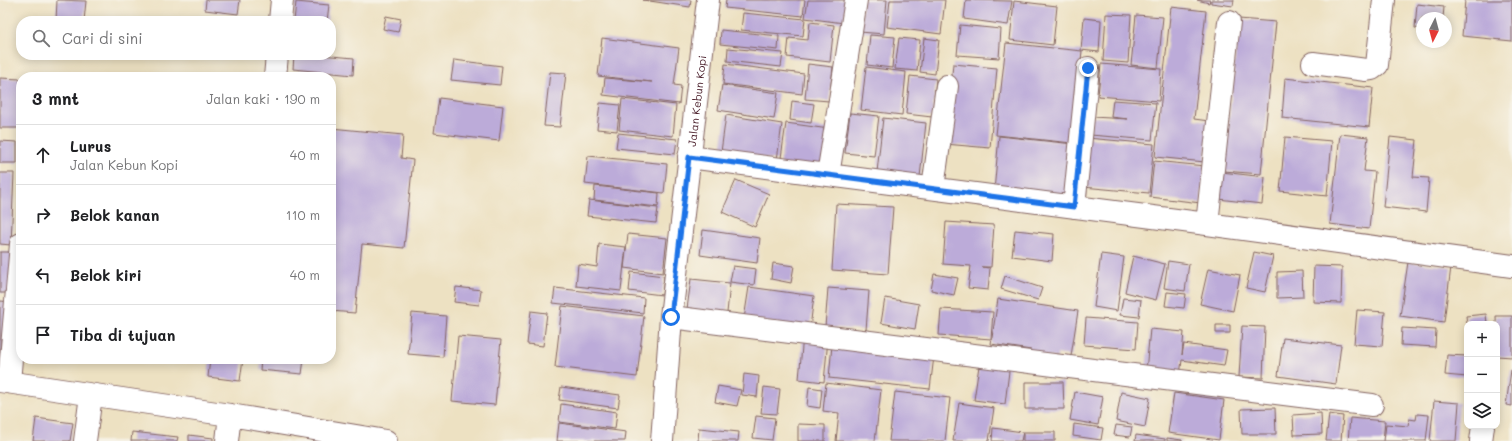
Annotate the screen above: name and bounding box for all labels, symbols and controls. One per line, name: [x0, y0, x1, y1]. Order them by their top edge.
north arrow: [1416, 12, 1452, 48]
search box: [16, 16, 336, 60]
icon: search: [30, 27, 52, 49]
text: Cari di sini: [62, 28, 143, 48]
street label: Jalan Kebun Kopi: [683, 54, 709, 147]
route end: [1079, 59, 1097, 77]
text: 3 mnt: [32, 87, 79, 109]
text: Jalan kaki · 190 m: [206, 90, 320, 107]
text: Lurus: [70, 136, 111, 156]
icon: ahead: [32, 144, 54, 166]
text: 40 m: [290, 146, 320, 163]
text: Jalan Kebun Kopi: [70, 156, 178, 173]
icon: right: [32, 204, 54, 226]
text: Belok kanan: [70, 205, 159, 225]
text: 110 m: [286, 206, 320, 223]
icon: left: [32, 264, 54, 286]
text: Belok kiri: [70, 265, 142, 285]
text: 40 m: [290, 266, 320, 283]
route start: [662, 308, 680, 326]
map controls: [1464, 321, 1500, 429]
button: +: [1464, 321, 1500, 357]
icon: arrive: [32, 324, 54, 346]
text: Tiba di tujuan: [70, 325, 175, 345]
button: −: [1464, 357, 1500, 393]
button: layers: [1464, 393, 1500, 429]

